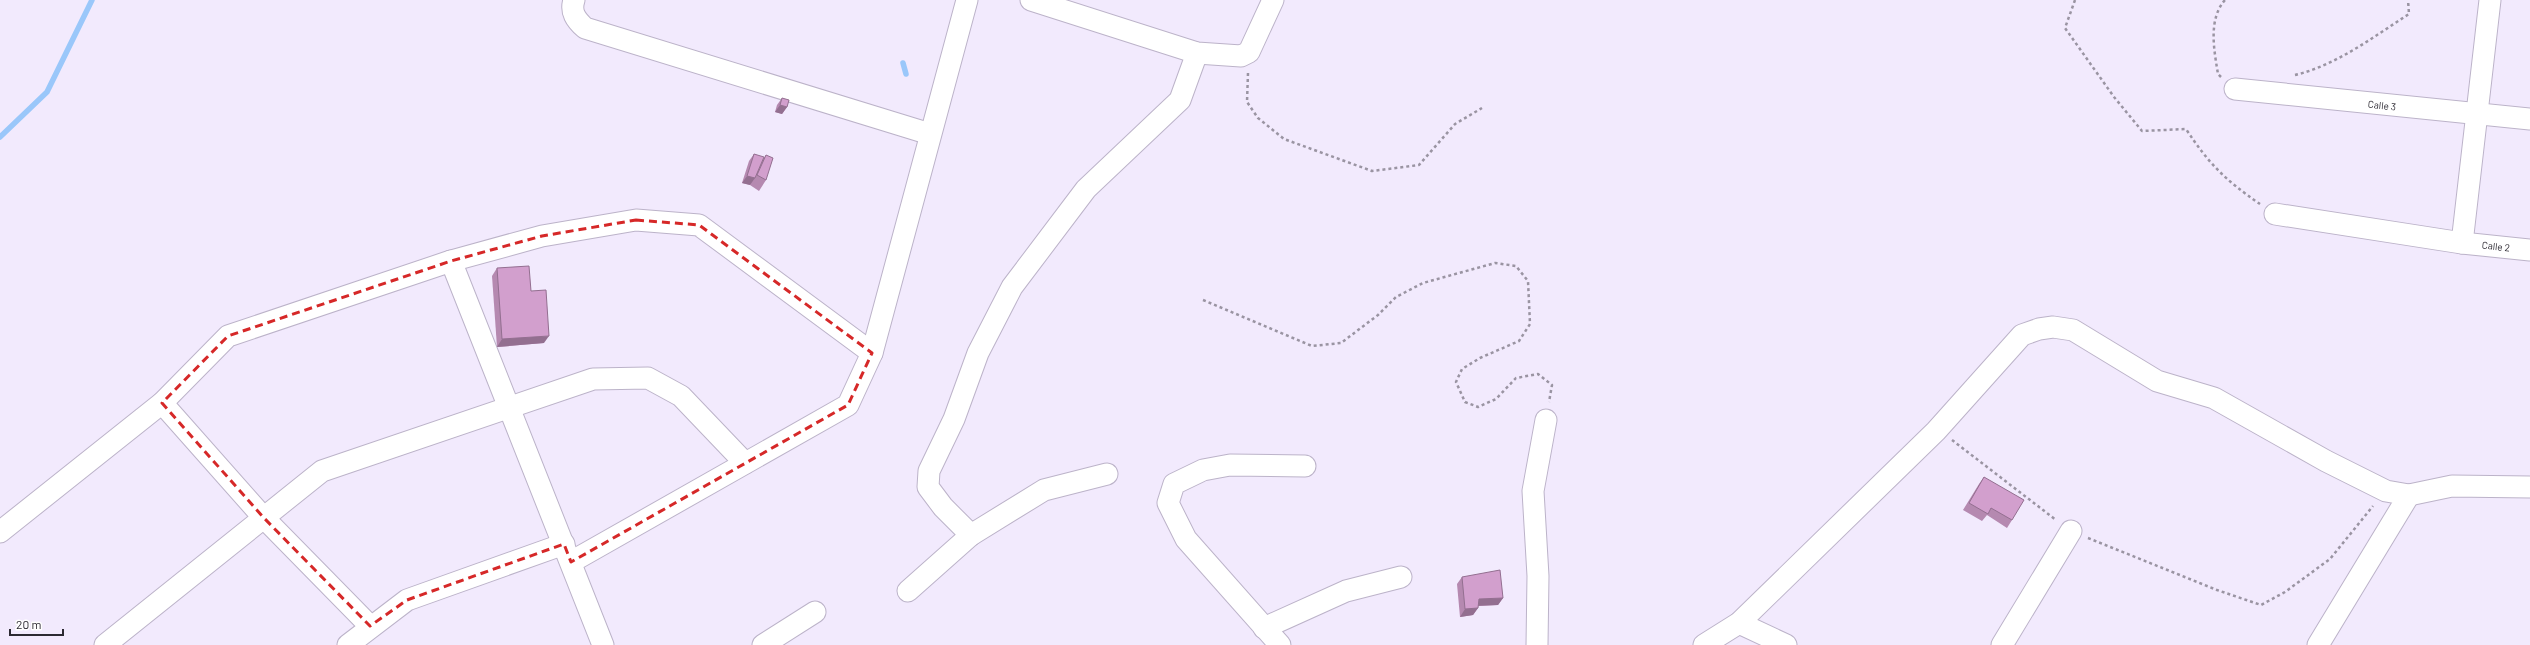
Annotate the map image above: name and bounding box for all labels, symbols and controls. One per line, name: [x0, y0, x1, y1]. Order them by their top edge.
street label: Calle 3: [2367, 98, 2397, 112]
street label: Calle 2: [2481, 239, 2511, 253]
scale bar: [10, 611, 63, 637]
text: 20 m: [16, 617, 42, 631]

